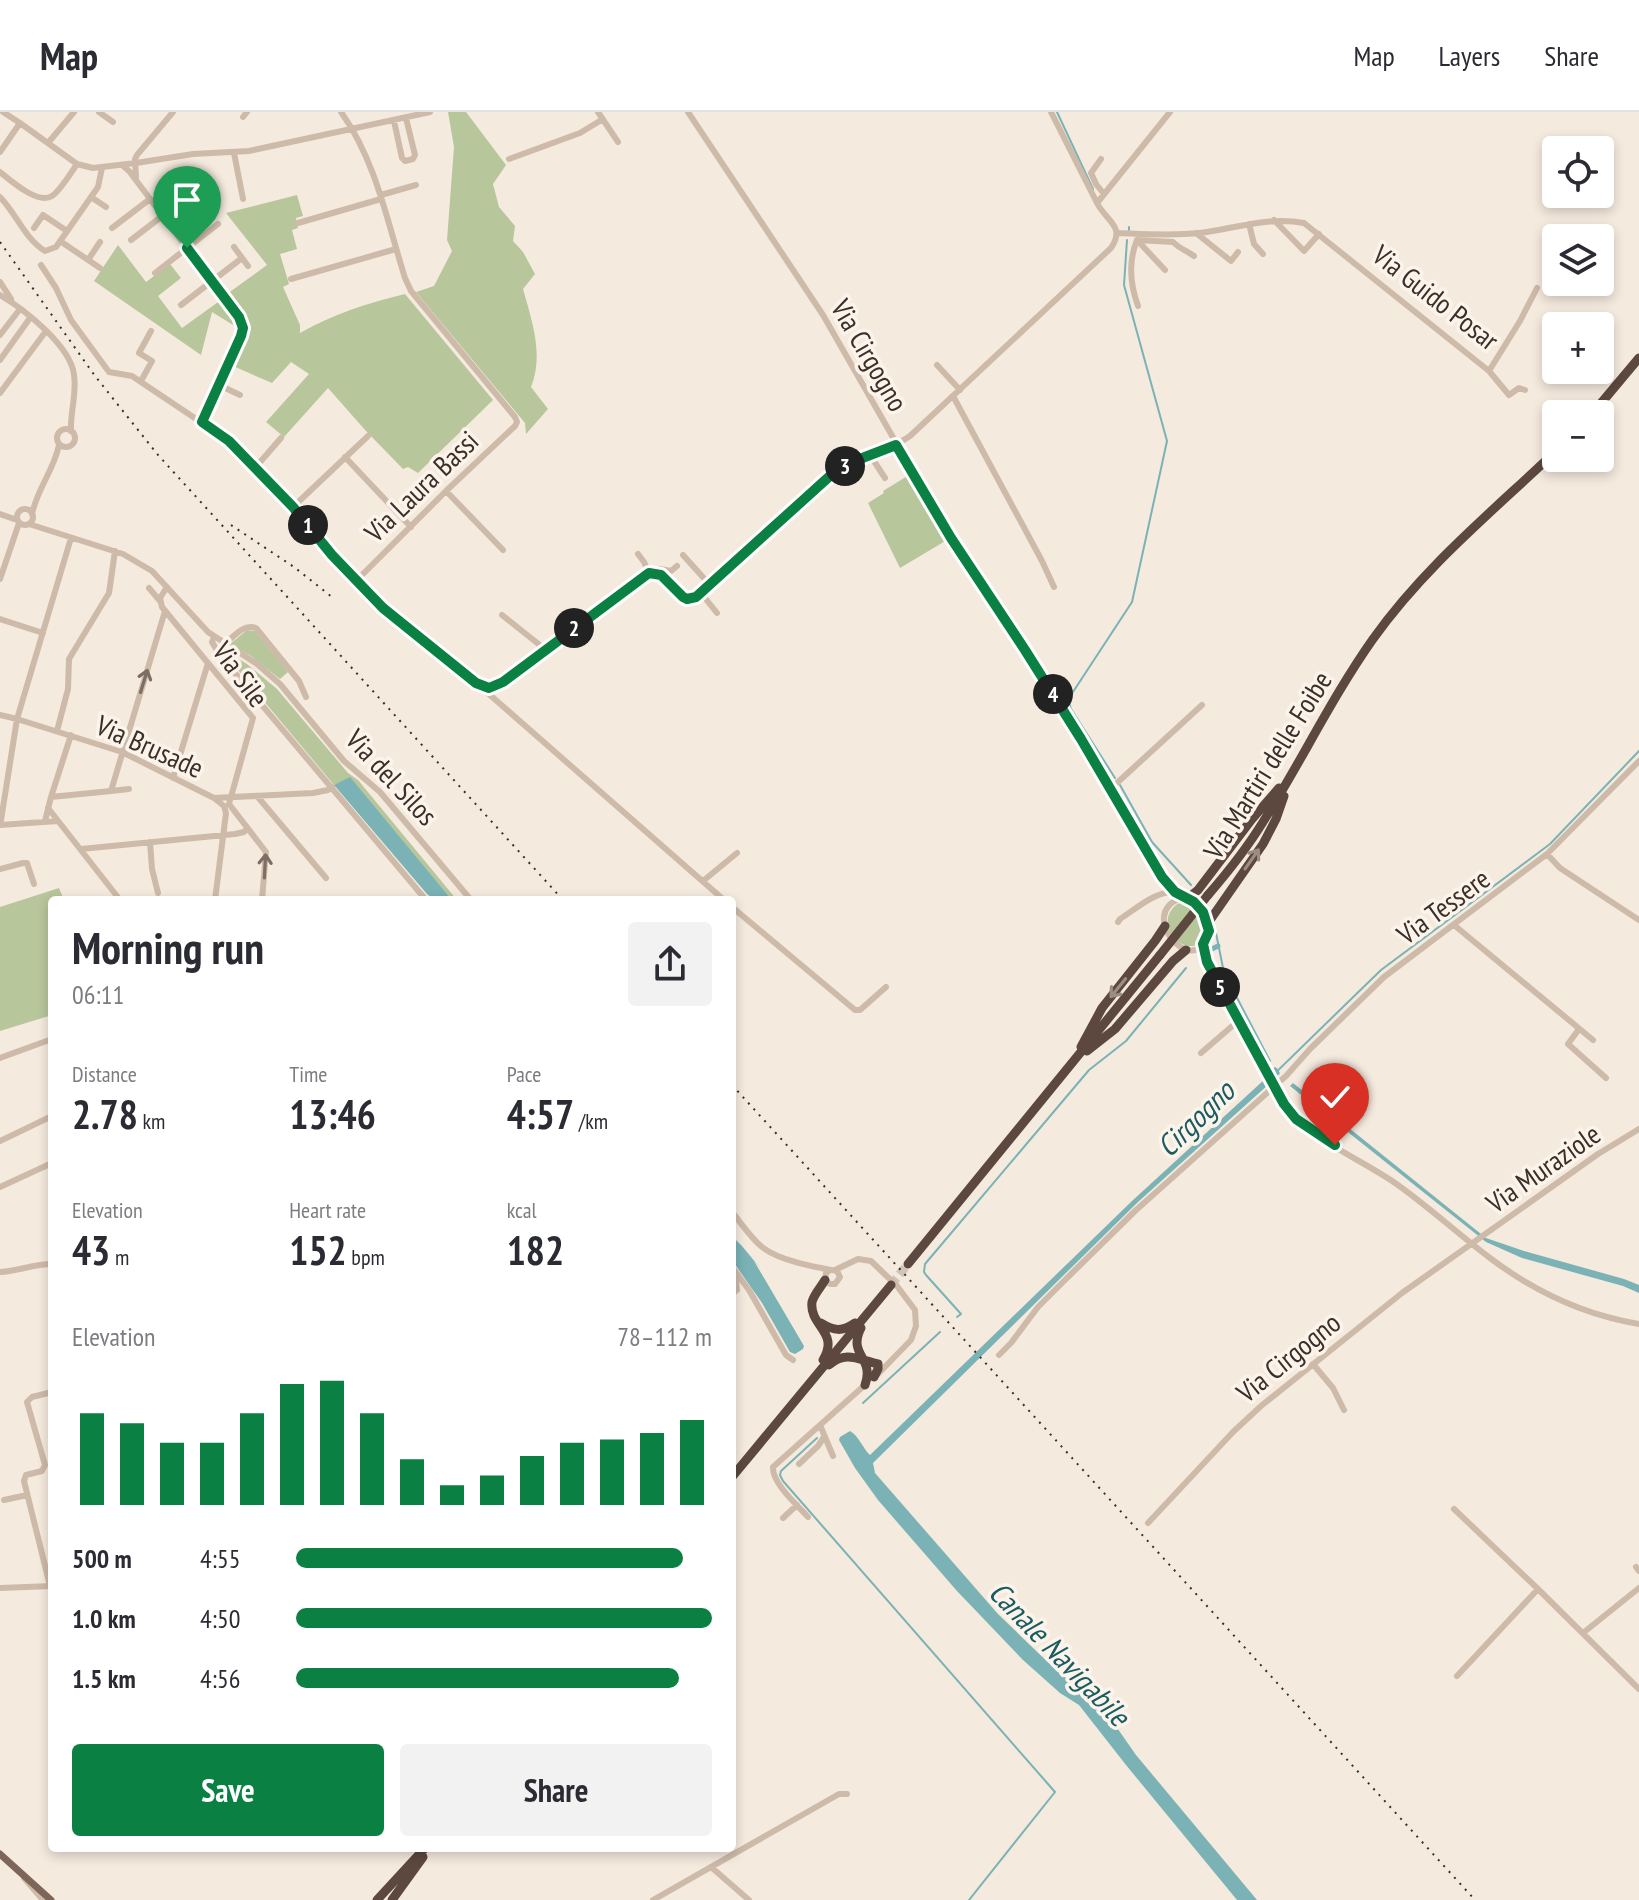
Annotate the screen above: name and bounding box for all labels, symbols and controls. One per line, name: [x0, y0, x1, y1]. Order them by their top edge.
text: Map: [40, 31, 98, 80]
text: Map: [1353, 37, 1395, 74]
text: Layers: [1439, 37, 1500, 74]
text: Share: [1544, 37, 1599, 74]
map controls: [1542, 136, 1614, 472]
button: locate: [1542, 136, 1614, 208]
pin: [153, 166, 221, 248]
icon: arrive: [165, 178, 209, 222]
button: layers: [1542, 224, 1614, 296]
street label: Via Guido Posar: [1364, 235, 1507, 358]
street label: Via Cirgogno: [823, 291, 917, 418]
button: +: [1542, 312, 1614, 384]
button: −: [1542, 400, 1614, 472]
street label: Via Laura Bassi: [355, 422, 486, 550]
pin: 3: [825, 446, 865, 486]
text: 3: [840, 452, 850, 480]
pin: 1: [288, 505, 328, 545]
text: 1: [303, 511, 313, 539]
pin: 2: [554, 608, 594, 648]
text: 2: [569, 614, 579, 642]
street label: Via Sile: [204, 633, 277, 714]
street label: Via Martiri delle Foibe: [1194, 664, 1340, 867]
one-way arrow: [137, 669, 152, 695]
pin: 4: [1033, 674, 1073, 714]
text: 4: [1048, 680, 1058, 708]
street label: Via Brusade: [90, 706, 209, 786]
street label: Via del Silos: [337, 720, 446, 833]
one-way arrow: [1244, 849, 1260, 871]
one-way arrow: [258, 853, 273, 880]
street label: Via Tessere: [1388, 860, 1497, 953]
text: Morning run: [72, 919, 264, 976]
button: share: [628, 922, 712, 1006]
pin: 5: [1200, 967, 1240, 1007]
text: 5: [1215, 973, 1225, 1001]
one-way arrow: [1109, 977, 1127, 998]
text: 06:11: [72, 978, 124, 1011]
text: Distance: [72, 1060, 137, 1088]
text: Time: [289, 1060, 327, 1088]
text: Pace: [507, 1060, 541, 1088]
pin: [1301, 1063, 1369, 1145]
water label: Cirgogno: [1148, 1070, 1244, 1164]
icon: check: [1313, 1075, 1357, 1119]
text: 2.78: [72, 1088, 138, 1140]
text: 13:46: [289, 1088, 376, 1140]
text: 4:57: [507, 1088, 574, 1140]
text: km: [138, 1107, 165, 1135]
text: /km: [574, 1107, 608, 1135]
street label: Via Muraziole: [1478, 1115, 1607, 1221]
text: Elevation: [72, 1196, 143, 1224]
text: Heart rate: [289, 1196, 366, 1224]
text: kcal: [507, 1196, 537, 1224]
text: 43: [72, 1224, 110, 1276]
text: 152: [289, 1224, 347, 1276]
text: 182: [507, 1224, 564, 1276]
text: m: [110, 1243, 129, 1271]
text: bpm: [347, 1243, 385, 1271]
street label: Via Cirgogno: [1228, 1304, 1348, 1411]
text: Elevation: [72, 1320, 155, 1353]
text: 78–112 m: [617, 1320, 712, 1353]
text: 500 m: [72, 1542, 132, 1575]
text: 4:55: [200, 1542, 240, 1575]
water label: Canale Navigabile: [981, 1572, 1140, 1735]
text: 1.0 km: [72, 1602, 136, 1635]
text: 4:50: [200, 1602, 240, 1635]
text: 1.5 km: [72, 1662, 136, 1695]
text: 4:56: [200, 1662, 240, 1695]
button: Save: [72, 1744, 384, 1836]
button: Share: [400, 1744, 712, 1836]

